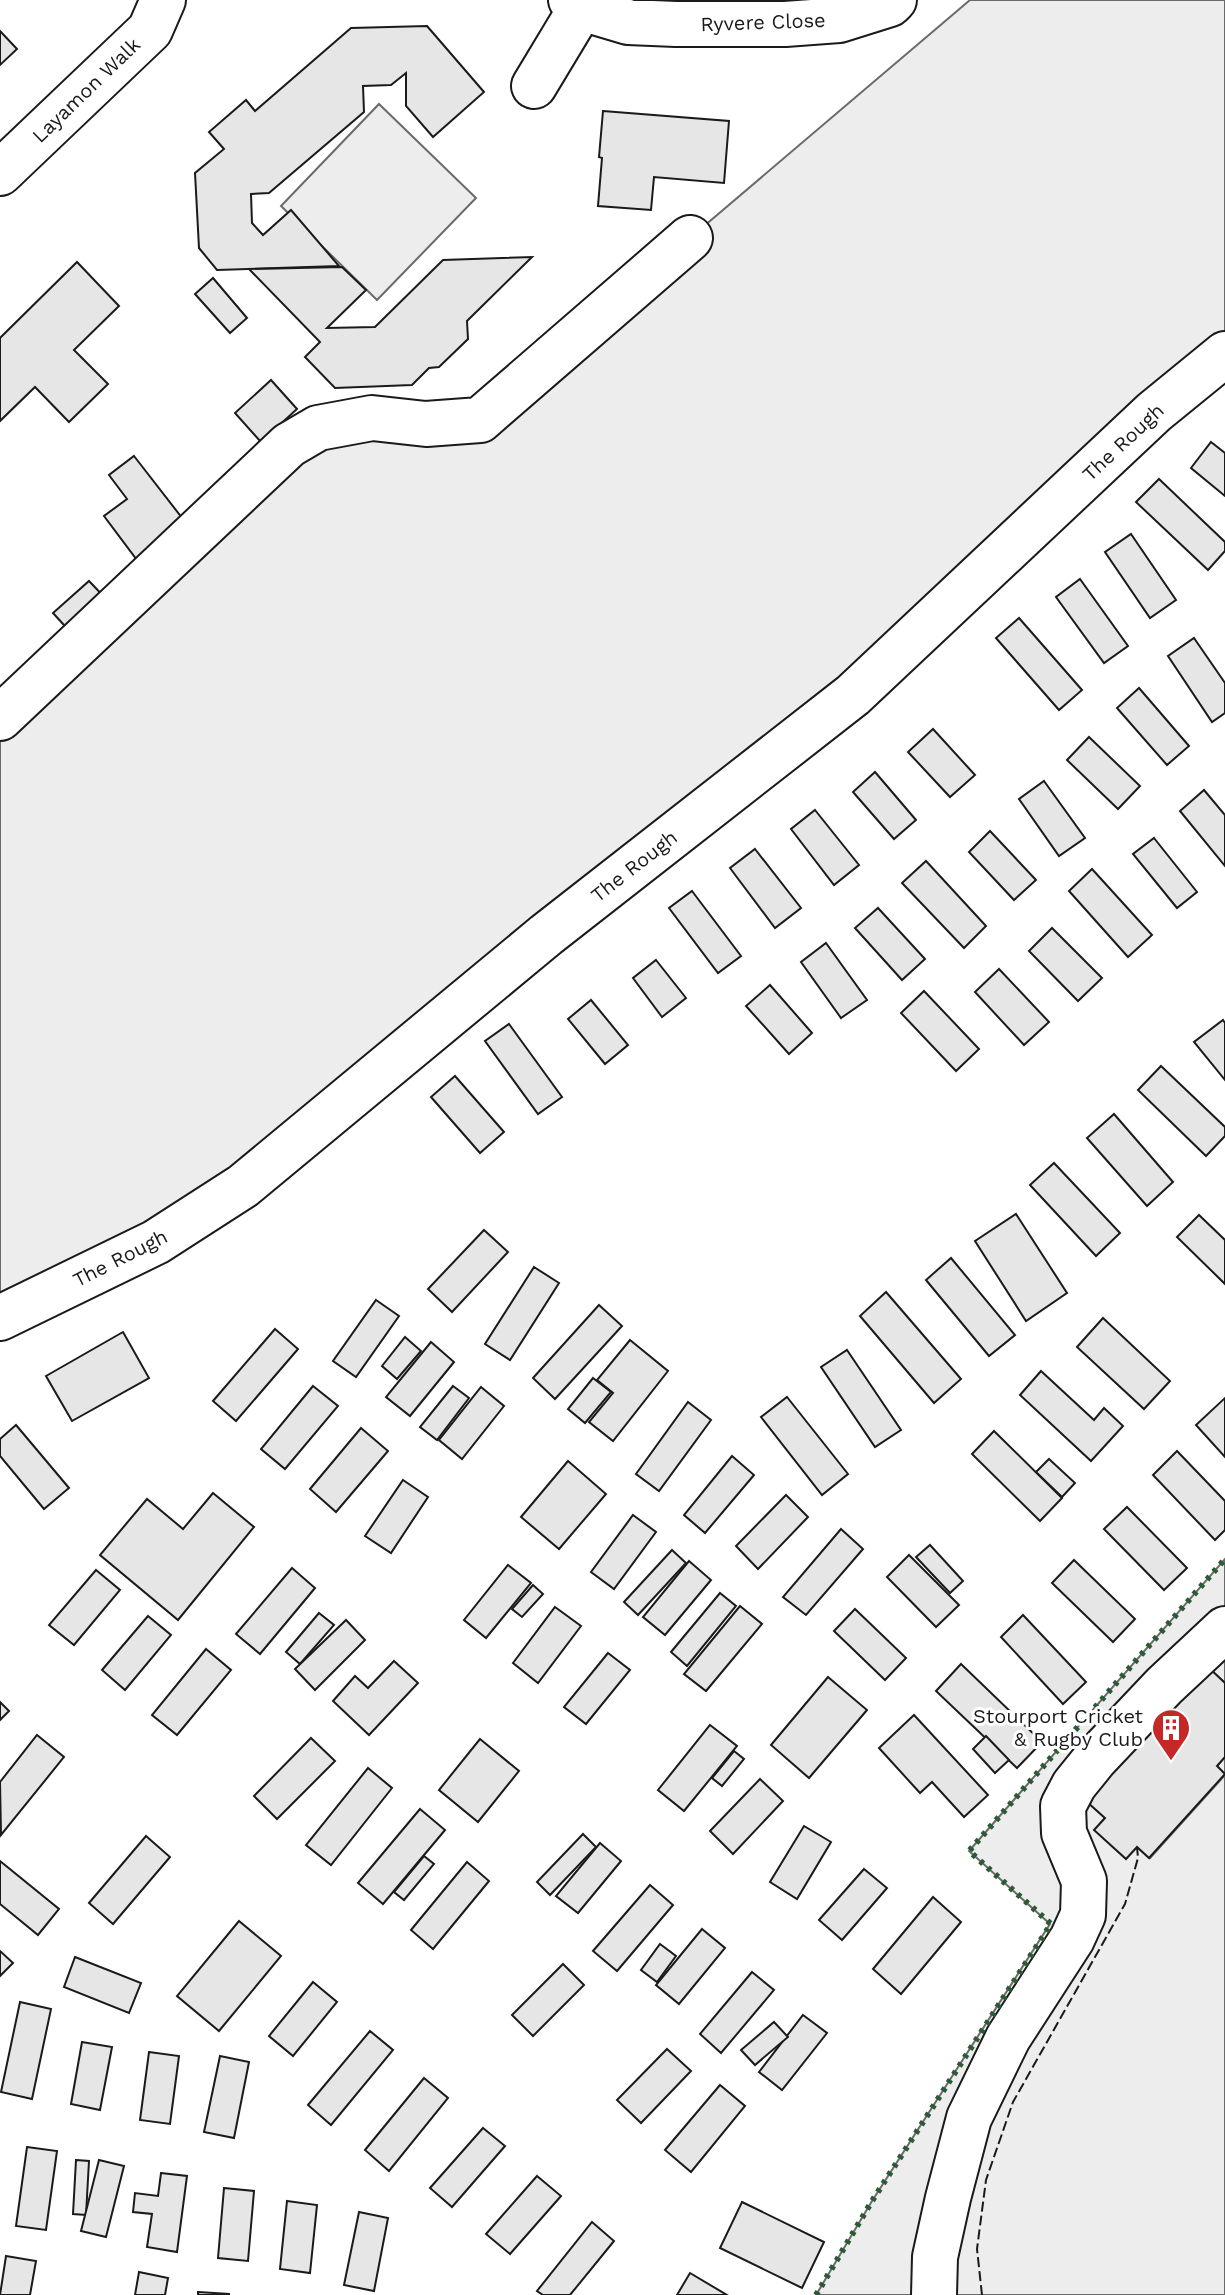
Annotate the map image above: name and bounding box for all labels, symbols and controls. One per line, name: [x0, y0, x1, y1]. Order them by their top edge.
street label: Ryvere Close: [700, 8, 826, 36]
street label: Layamon Walk: [27, 32, 145, 148]
street label: The Rough: [1077, 398, 1169, 486]
street label: The Rough: [586, 825, 682, 907]
street label: The Rough: [69, 1224, 171, 1292]
place label: Stourport Cricket & Rugby Club: [973, 1704, 1144, 1751]
building icon: Stourport Cricket & Rugby Club: [1150, 1707, 1192, 1762]

